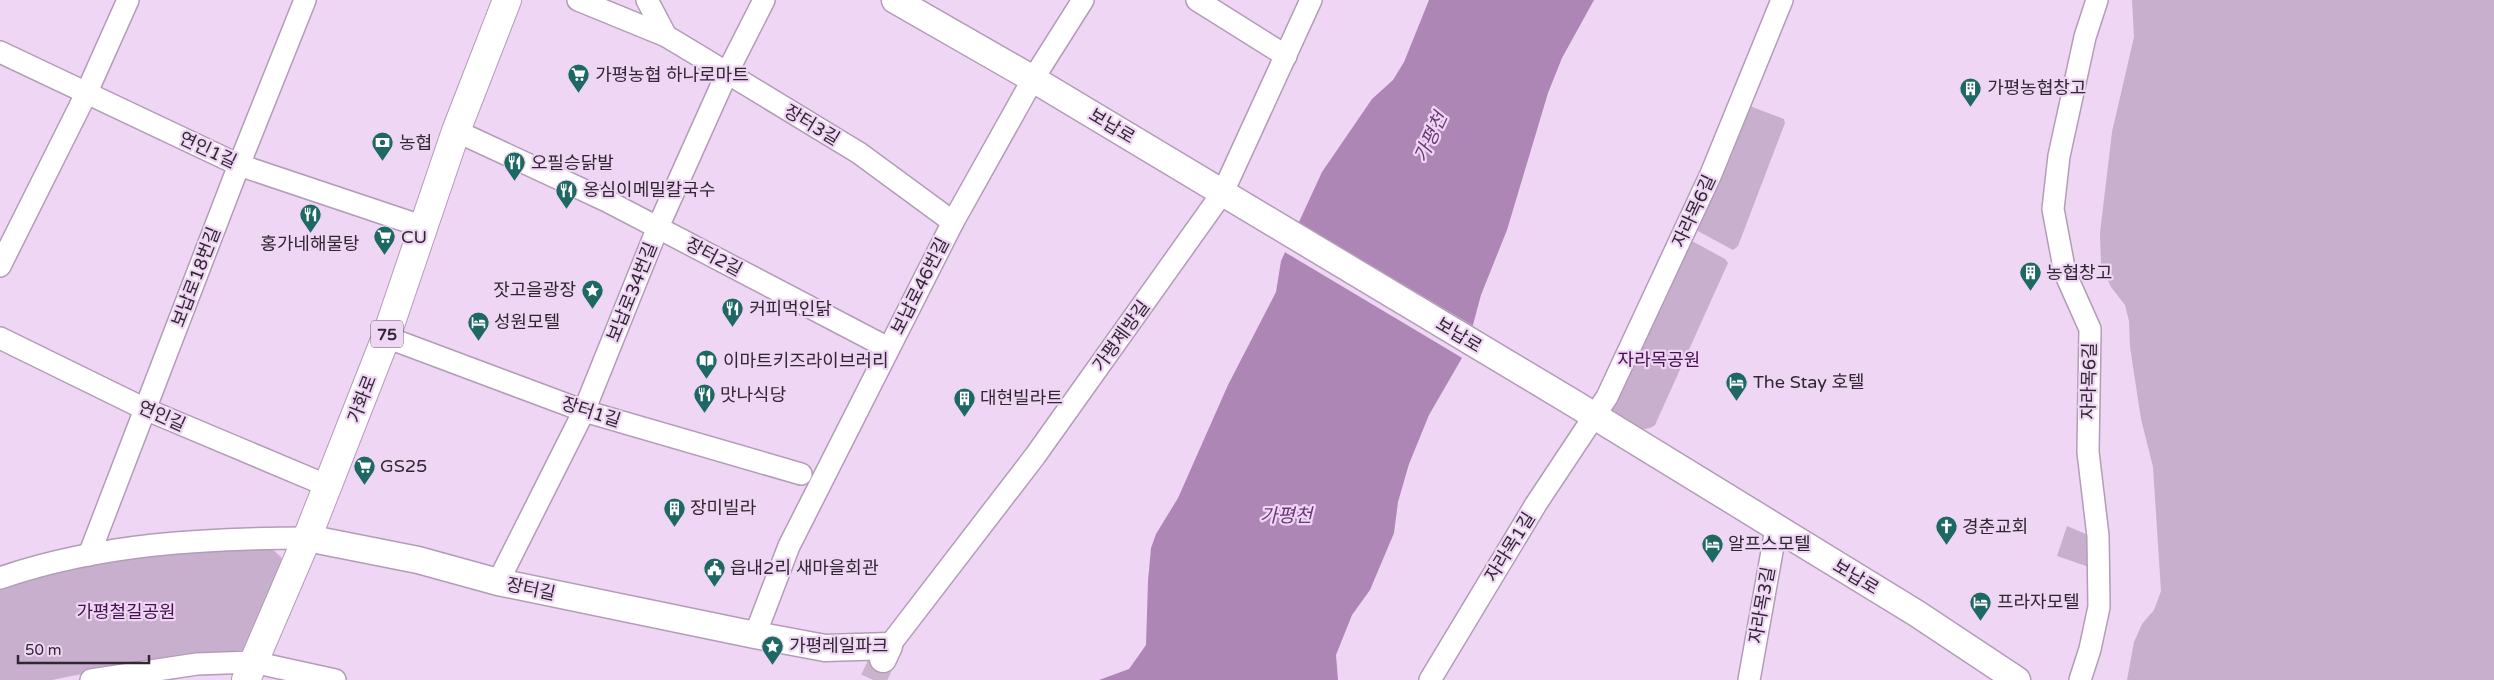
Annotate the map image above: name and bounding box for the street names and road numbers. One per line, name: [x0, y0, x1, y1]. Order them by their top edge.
street label: 장터3길: [780, 100, 844, 150]
street label: 보납로: [1085, 104, 1139, 148]
street label: 연인1길: [176, 127, 240, 173]
street label: 자라목6길: [1668, 171, 1720, 251]
street label: 보납로18번길: [167, 224, 225, 330]
street label: 장터2길: [682, 233, 746, 281]
street label: 보납로46번길: [886, 234, 954, 338]
street label: 보납로34번길: [602, 239, 662, 345]
street label: 가평제방길: [1088, 296, 1154, 376]
street label: 보납로: [1432, 313, 1486, 357]
road number: 75: [371, 320, 403, 348]
street label: 자라목6길: [2077, 342, 2101, 420]
street label: 가화로: [343, 372, 381, 426]
street label: 장터1길: [559, 392, 623, 432]
street label: 연인길: [135, 396, 189, 436]
street label: 자라목1길: [1480, 508, 1540, 586]
street label: 보납로: [1829, 555, 1883, 599]
street label: 자라목3길: [1744, 565, 1780, 645]
street label: 장터길: [504, 573, 558, 605]

